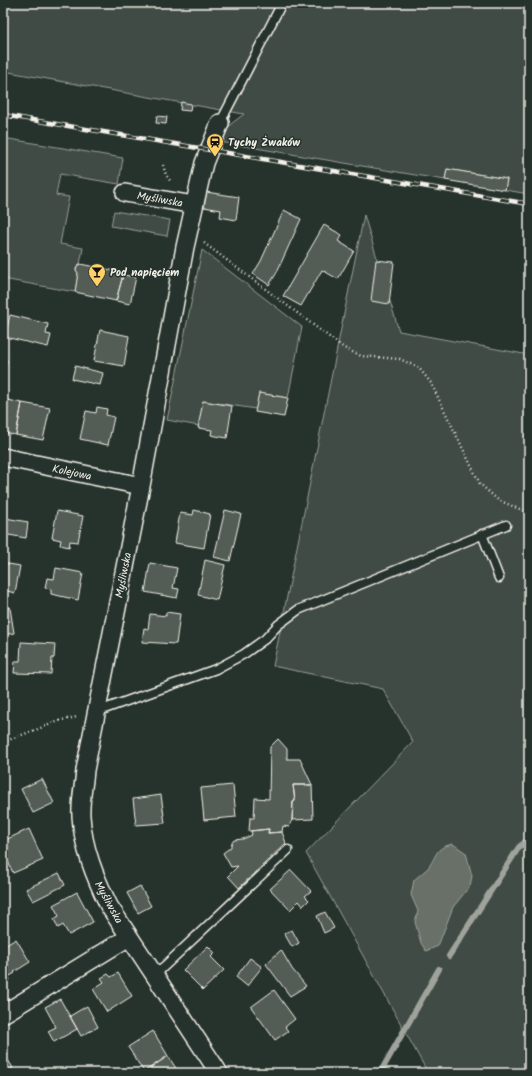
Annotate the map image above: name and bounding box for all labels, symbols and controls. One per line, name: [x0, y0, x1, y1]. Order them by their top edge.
station icon: Tychy Żwaków: [205, 132, 225, 157]
place label: Tychy Żwaków: [228, 134, 300, 152]
street label: Myśliwska: [135, 187, 184, 213]
bar icon: Pod napięciem: [87, 262, 107, 287]
place label: Pod napięciem: [110, 264, 179, 282]
street label: Kolejowa: [51, 460, 93, 486]
street label: Myśliwska: [111, 551, 137, 600]
street label: Myśliwska: [89, 878, 127, 927]

